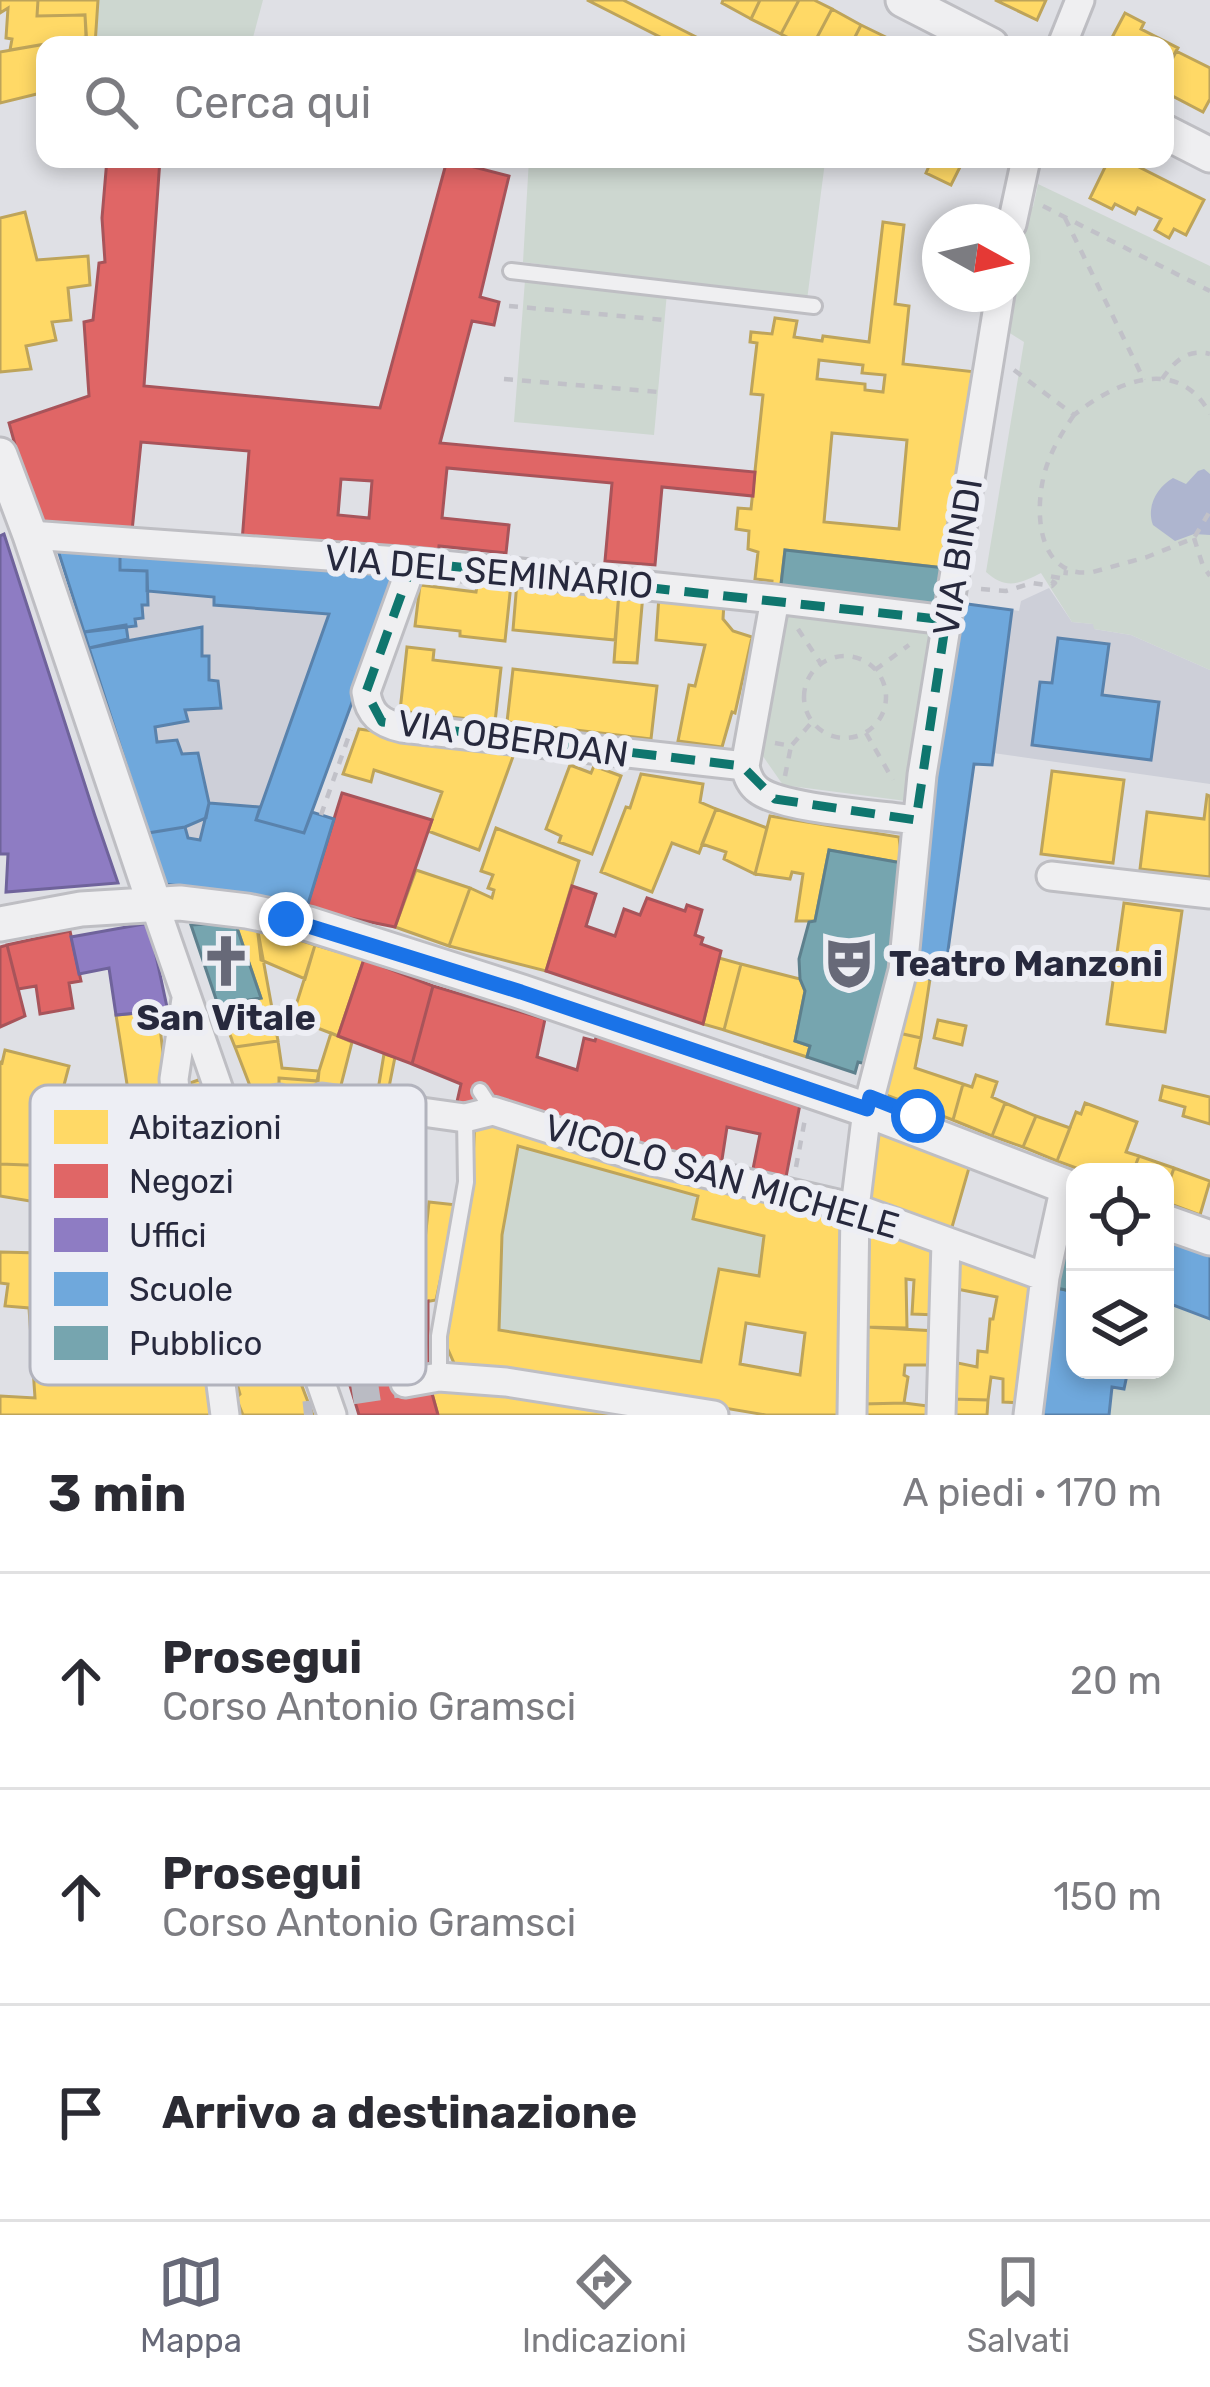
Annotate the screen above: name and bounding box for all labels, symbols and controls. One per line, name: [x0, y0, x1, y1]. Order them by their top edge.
search box: [36, 36, 1174, 168]
icon: search: [78, 69, 144, 135]
text: Cerca qui: [174, 76, 371, 129]
north arrow: [922, 204, 1030, 312]
street label: VIA BINDI: [924, 475, 991, 639]
street label: VIA DEL SEMINARIO: [323, 536, 655, 607]
street label: VIA OBERDAN: [395, 701, 631, 776]
route end: [259, 892, 313, 946]
church icon: San Vitale: [197, 932, 255, 990]
theatre icon: Teatro Manzoni: [820, 934, 878, 992]
place label: Teatro Manzoni: [889, 942, 1163, 985]
place label: San Vitale: [136, 996, 316, 1039]
legend: [30, 1085, 426, 1385]
route start: [891, 1089, 945, 1143]
street label: VICOLO SAN MICHELE: [540, 1105, 904, 1248]
text: Abitazioni: [129, 1108, 282, 1147]
text: Negozi: [129, 1162, 234, 1201]
map controls: [1066, 1163, 1174, 1379]
button: locate: [1066, 1163, 1174, 1271]
text: Uffici: [129, 1216, 207, 1255]
text: Scuole: [129, 1270, 233, 1309]
button: layers: [1066, 1271, 1174, 1379]
text: Pubblico: [129, 1324, 263, 1363]
text: 3 min: [48, 1463, 187, 1524]
text: A piedi · 170 m: [903, 1470, 1162, 1516]
text: Prosegui: [162, 1631, 362, 1684]
icon: ahead: [48, 1648, 114, 1714]
text: 20 m: [1070, 1658, 1162, 1704]
text: Corso Antonio Gramsci: [162, 1684, 576, 1730]
text: Prosegui: [162, 1847, 362, 1900]
icon: ahead: [48, 1864, 114, 1930]
text: 150 m: [1053, 1874, 1162, 1920]
text: Corso Antonio Gramsci: [162, 1900, 576, 1946]
icon: arrive: [48, 2080, 114, 2146]
text: Arrivo a destinazione: [162, 2086, 637, 2139]
tab: Mappa: [140, 2249, 242, 2360]
tab: Indicazioni: [522, 2249, 687, 2360]
tab: Salvati: [967, 2249, 1070, 2360]

